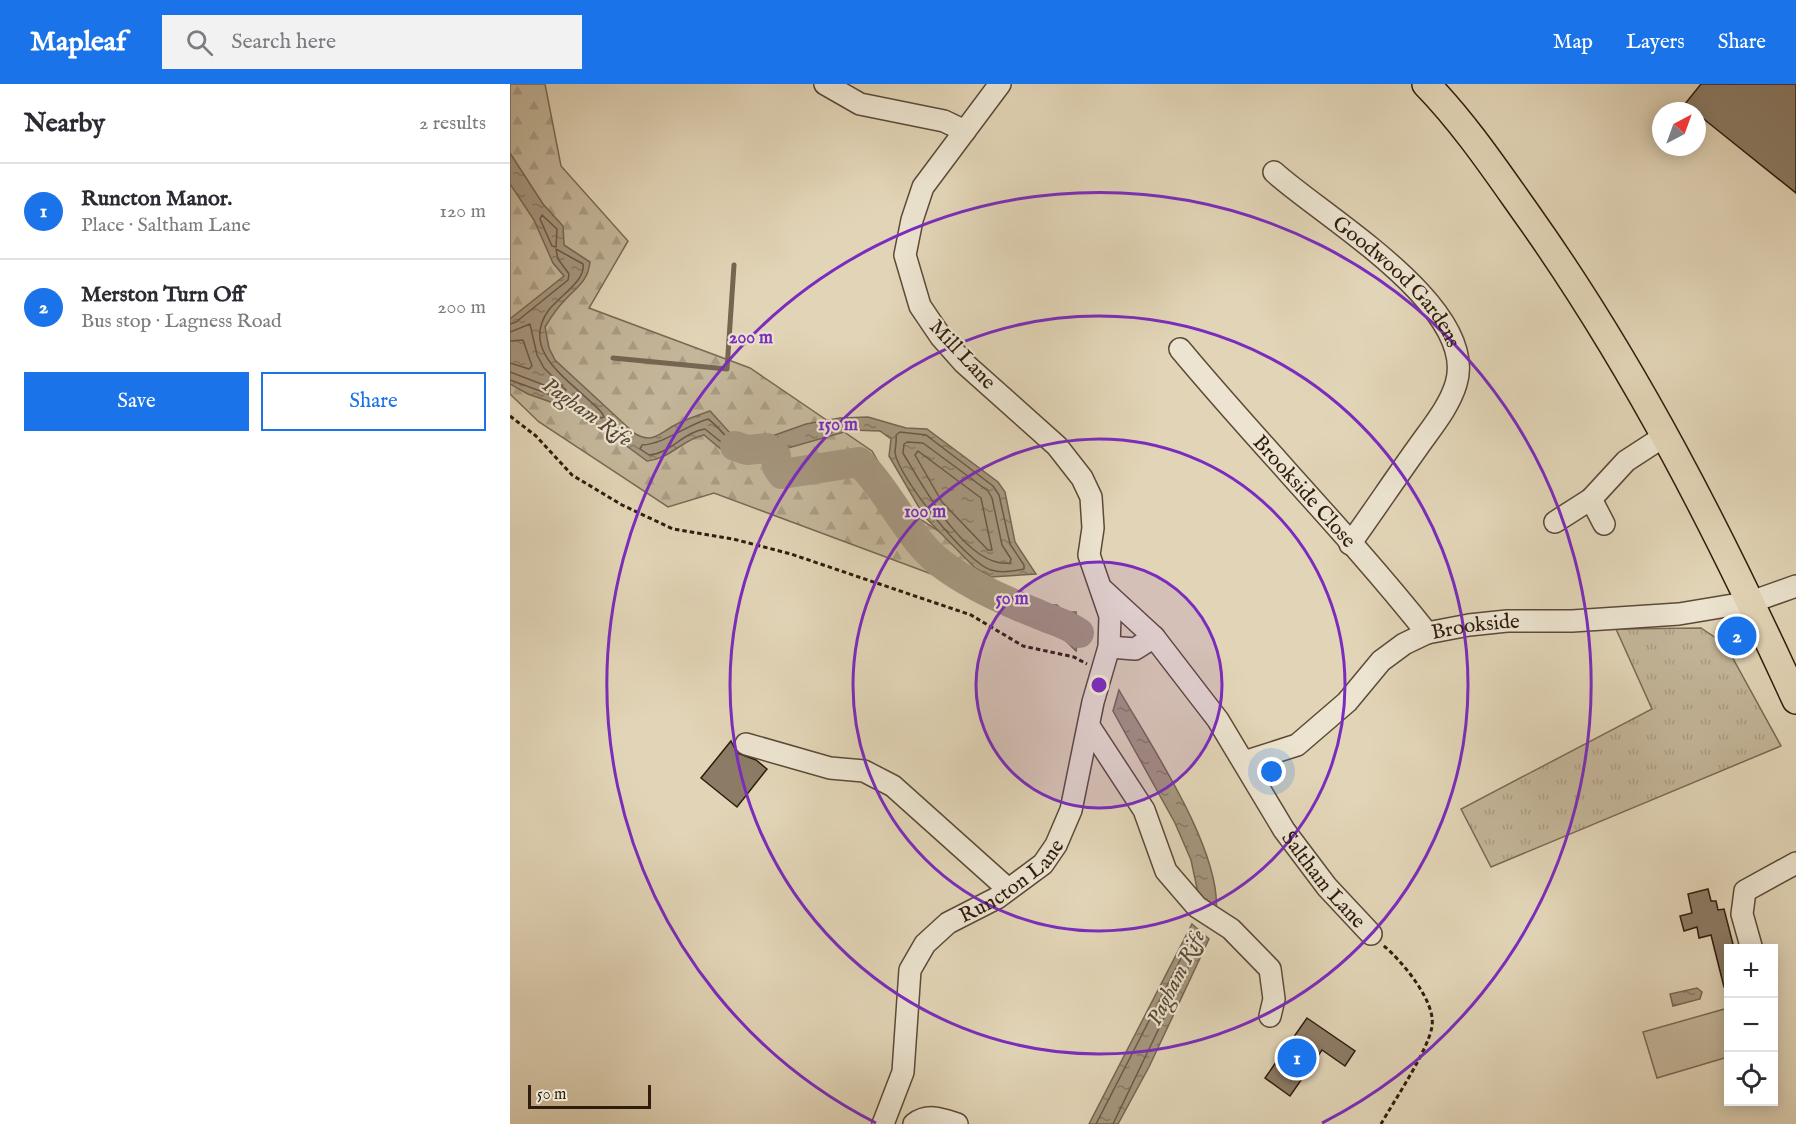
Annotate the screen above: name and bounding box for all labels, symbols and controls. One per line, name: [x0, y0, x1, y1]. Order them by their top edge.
search box: [162, 15, 582, 69]
text: Mapleaf: [30, 25, 126, 60]
icon: search: [183, 26, 216, 59]
text: Search here: [231, 28, 336, 56]
text: Map: [1553, 29, 1593, 56]
text: Layers: [1626, 29, 1685, 56]
text: Share: [1718, 29, 1766, 56]
north arrow: [1652, 102, 1706, 156]
text: Nearby: [24, 107, 105, 140]
text: 2 results: [419, 111, 486, 136]
text: Runcton Manor.: [81, 185, 232, 213]
text: 1: [40, 199, 47, 224]
text: 120 m: [440, 199, 486, 224]
street label: Goodwood Gardens: [1326, 210, 1466, 351]
text: Place · Saltham Lane: [81, 213, 251, 238]
text: Merston Turn Off: [81, 281, 245, 309]
text: 2: [39, 295, 48, 320]
text: 200 m: [437, 295, 486, 320]
text: Bus stop · Lagness Road: [81, 309, 282, 334]
street label: Mill Lane: [923, 314, 1001, 396]
text: 200 m: [729, 327, 773, 350]
water label: Pagham Rife: [536, 371, 638, 454]
button: Save: [24, 372, 249, 431]
button: Share: [261, 372, 486, 431]
text: 150 m: [818, 414, 858, 437]
street label: Brookside Close: [1246, 430, 1362, 554]
text: 100 m: [904, 501, 946, 524]
text: 50 m: [995, 588, 1029, 611]
street label: Brookside: [1429, 609, 1520, 647]
pin: 2: [1718, 614, 1756, 658]
centre of rings: [1089, 675, 1109, 695]
your location: [1257, 757, 1286, 786]
street label: Saltham Lane: [1275, 826, 1371, 935]
street label: Runcton Lane: [955, 834, 1071, 930]
water label: Pagham Rife: [1141, 925, 1213, 1030]
map controls: [1724, 944, 1778, 1106]
button: +: [1724, 944, 1778, 998]
button: −: [1724, 998, 1778, 1052]
pin: 1: [1278, 1036, 1316, 1080]
button: locate: [1724, 1052, 1778, 1106]
scale bar: [528, 1082, 651, 1110]
text: 50 m: [537, 1085, 566, 1105]

